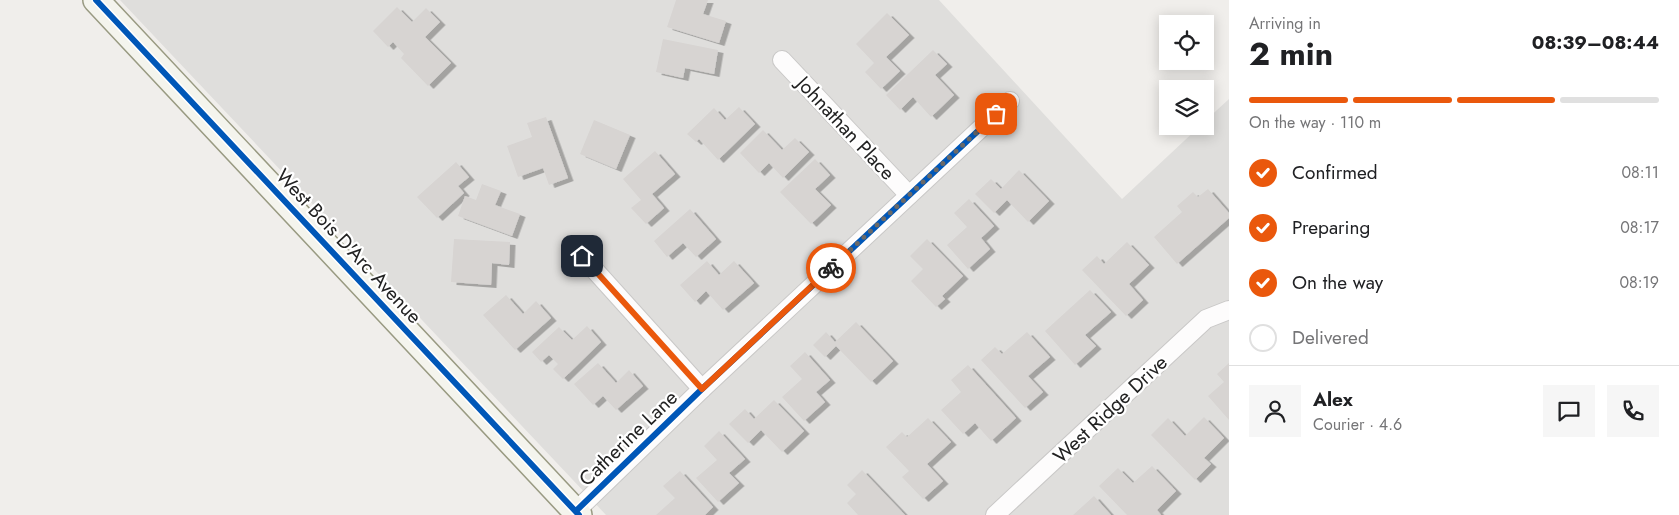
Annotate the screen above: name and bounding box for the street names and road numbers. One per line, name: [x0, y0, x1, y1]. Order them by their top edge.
street label: Johnathan Place: [788, 68, 902, 187]
street label: West Bois D'Arc Avenue: [269, 162, 428, 330]
street label: West Ridge Drive: [1047, 349, 1174, 470]
street label: Catherine Lane: [573, 384, 684, 493]

